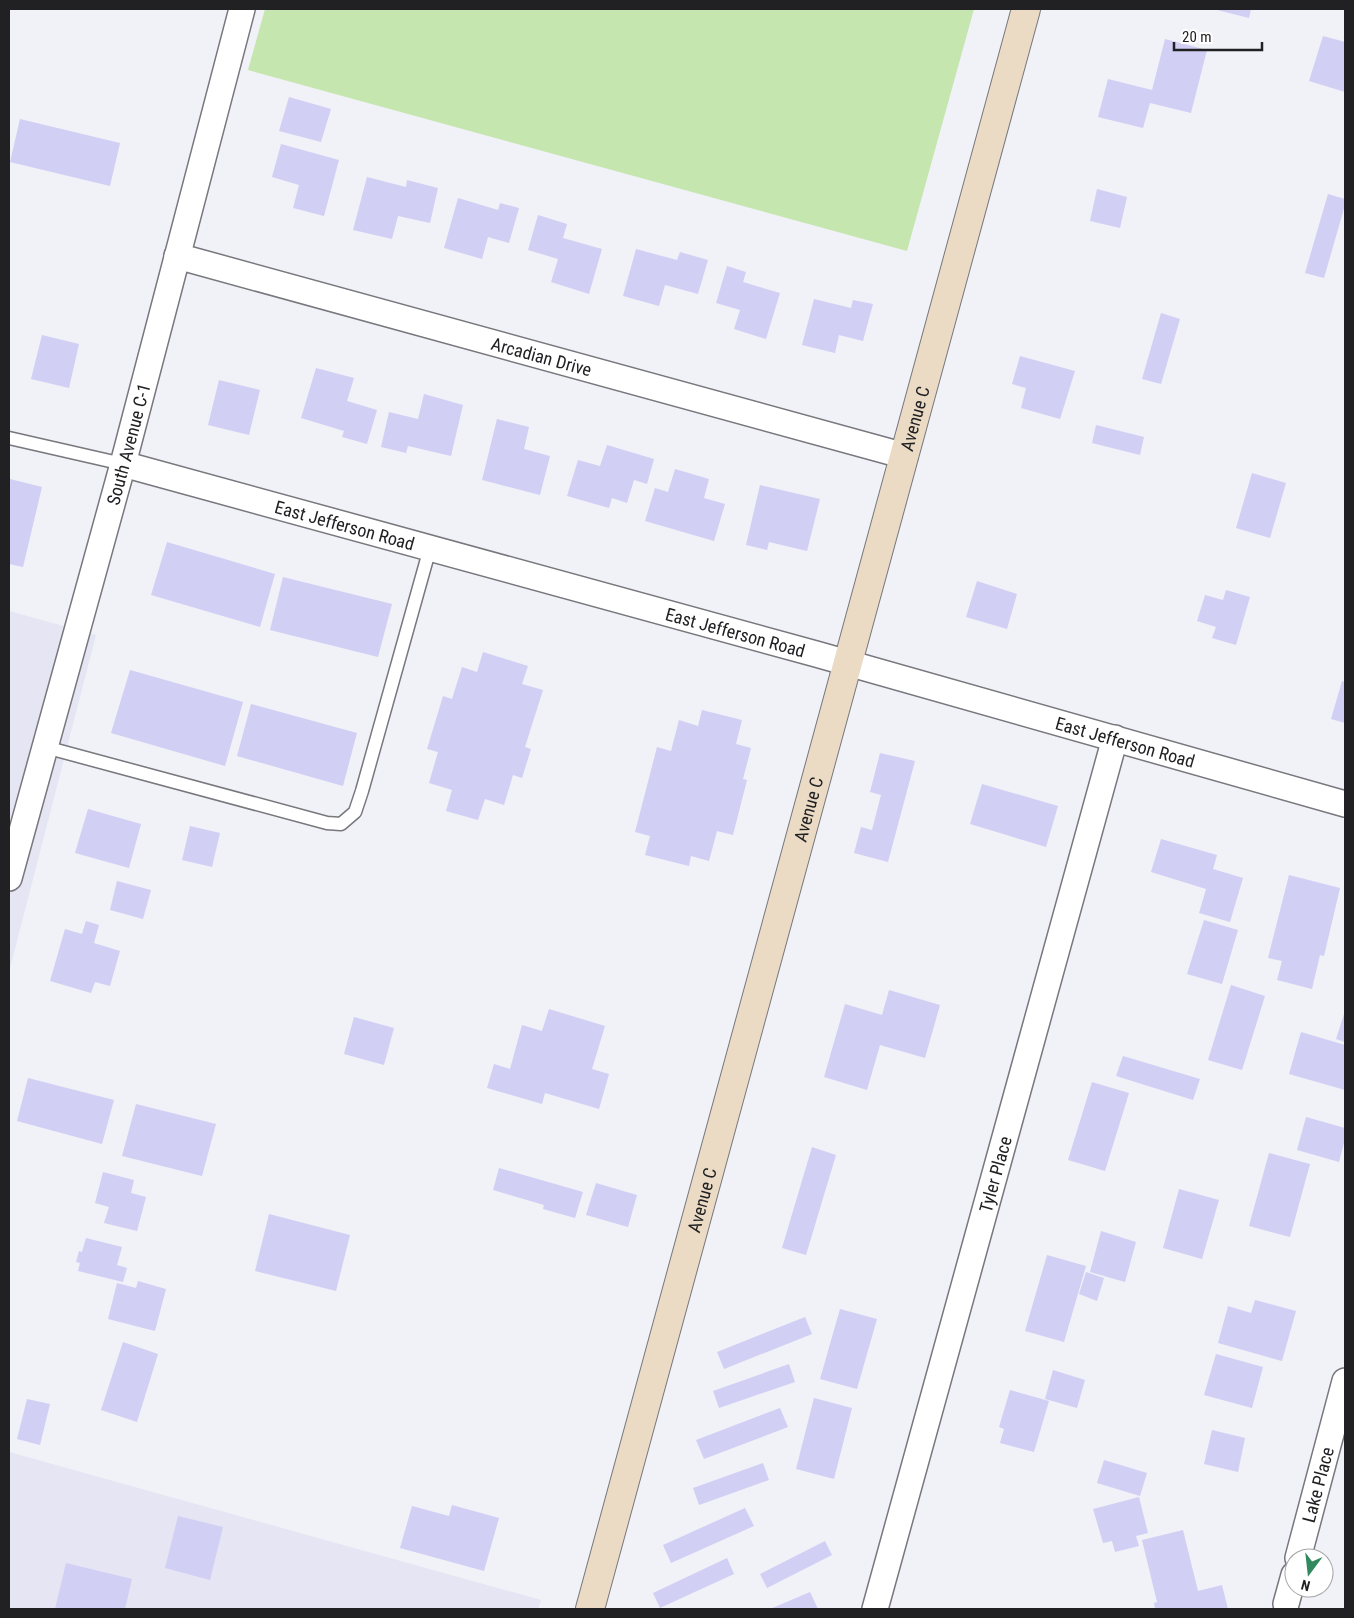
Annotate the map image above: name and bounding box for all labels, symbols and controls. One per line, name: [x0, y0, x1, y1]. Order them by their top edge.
scale bar: [1174, 20, 1262, 52]
text: 20 m: [1182, 28, 1212, 46]
street label: Arcadian Drive: [489, 332, 594, 380]
street label: South Avenue C-1: [102, 381, 154, 507]
street label: Avenue C: [896, 384, 933, 453]
street label: East Jefferson Road: [273, 496, 417, 554]
street label: East Jefferson Road: [663, 603, 808, 661]
street label: East Jefferson Road: [1053, 712, 1197, 771]
street label: Avenue C: [789, 774, 827, 844]
street label: Tyler Place: [974, 1134, 1015, 1215]
street label: Avenue C: [683, 1165, 720, 1235]
street label: Lake Place: [1297, 1445, 1338, 1525]
north arrow: [1284, 1548, 1334, 1598]
text: N: [1299, 1577, 1312, 1594]

